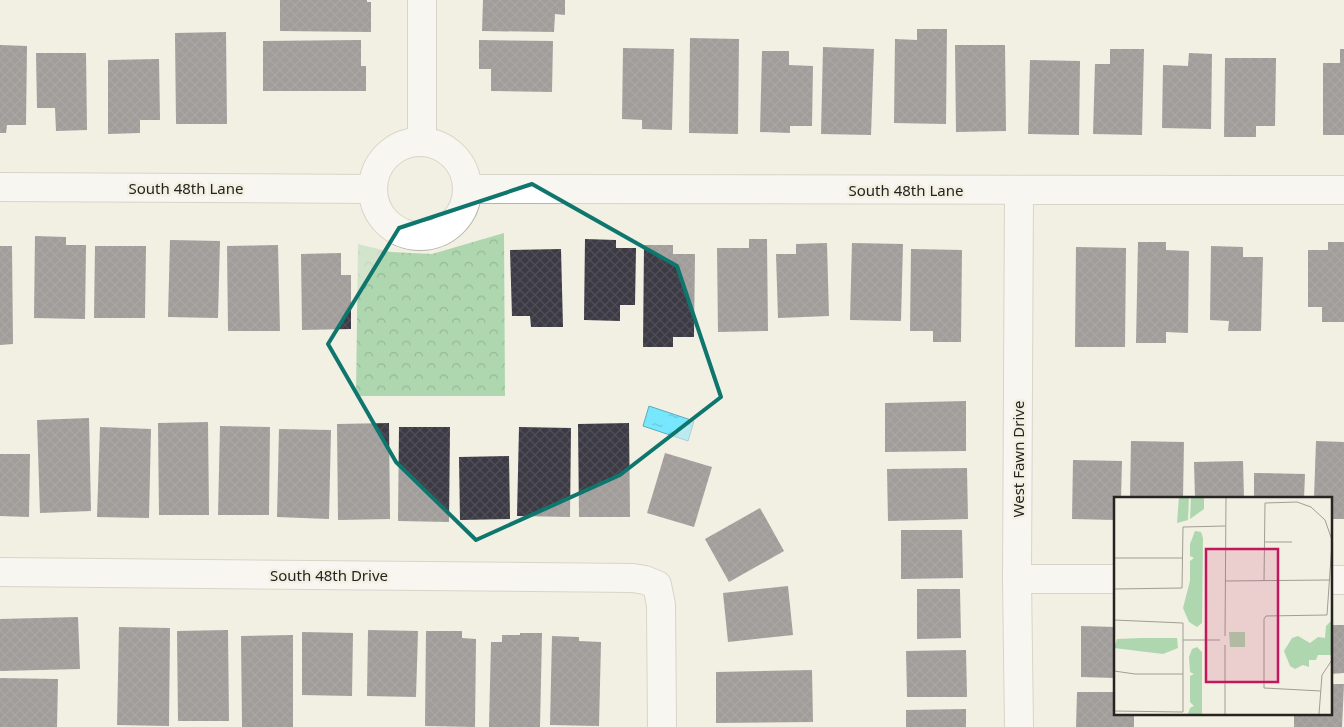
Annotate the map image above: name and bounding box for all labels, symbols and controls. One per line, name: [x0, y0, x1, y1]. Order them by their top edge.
street label: South 48th Lane: [129, 178, 243, 198]
street label: South 48th Lane: [849, 180, 963, 200]
street label: West Fawn Drive: [1008, 401, 1028, 517]
inset map: [1114, 497, 1332, 714]
street label: South 48th Drive: [270, 565, 388, 585]

